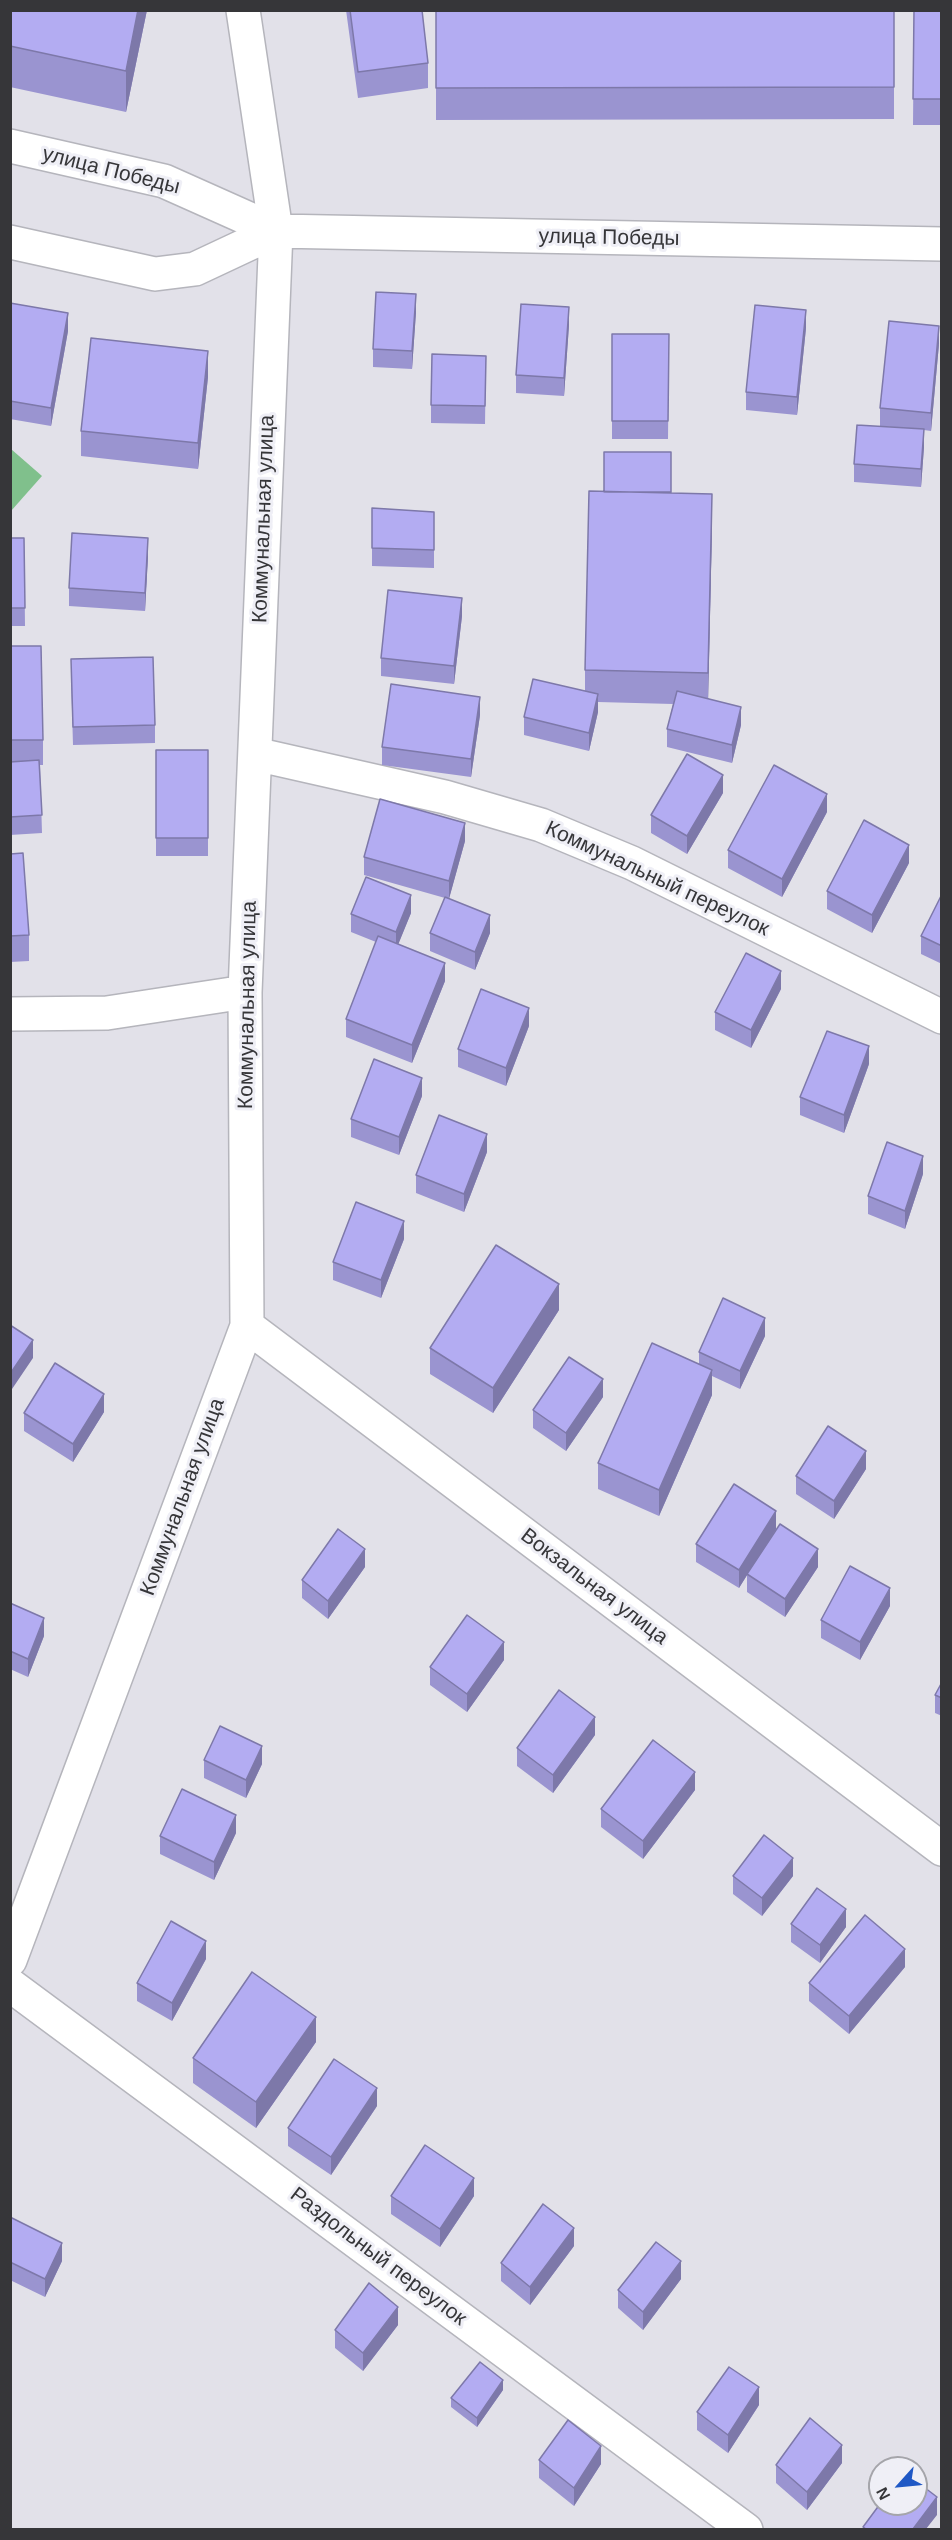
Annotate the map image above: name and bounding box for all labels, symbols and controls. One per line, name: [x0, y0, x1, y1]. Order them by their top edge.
street label: улица Победы: [40, 142, 182, 200]
street label: улица Победы: [538, 224, 680, 252]
street label: Коммунальная улица: [248, 415, 280, 623]
street label: Коммунальный переулок: [541, 816, 773, 942]
street label: Коммунальная улица: [234, 901, 262, 1109]
street label: Коммунальная улица: [136, 1395, 230, 1599]
street label: Вокзальная улица: [515, 1523, 673, 1651]
street label: Раздольный переулок: [285, 2182, 471, 2332]
north arrow: [868, 2456, 928, 2516]
text: N: [873, 2484, 893, 2503]

